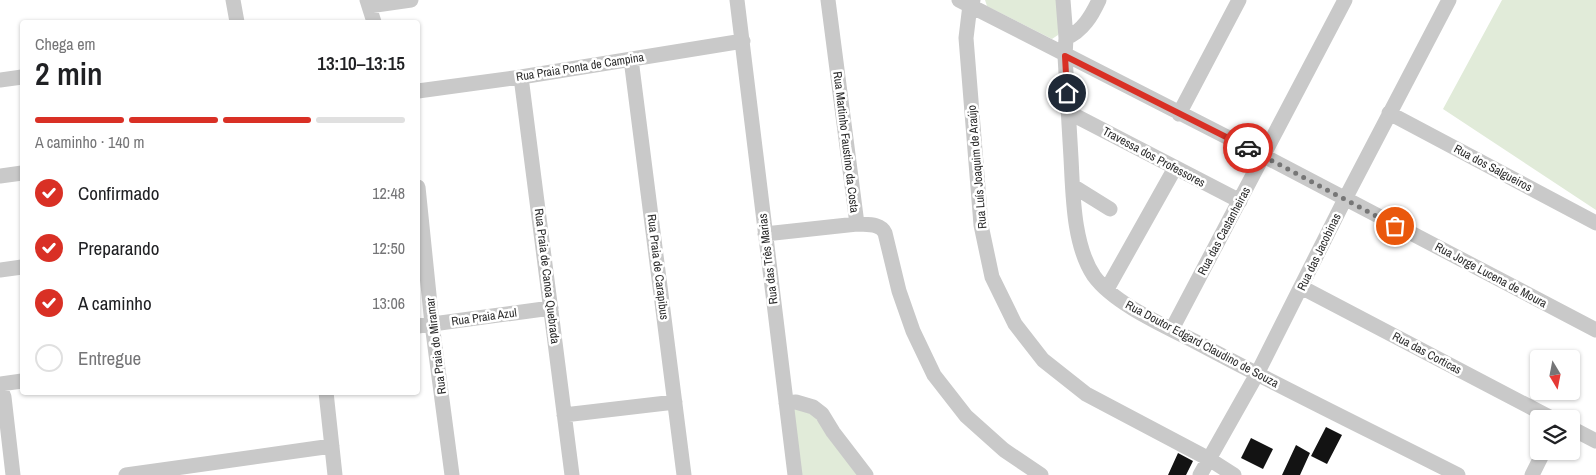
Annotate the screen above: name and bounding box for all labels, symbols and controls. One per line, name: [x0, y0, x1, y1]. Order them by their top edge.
text: Chega em: [35, 33, 96, 55]
street label: Rua Praia Ponta de Campina: [515, 49, 646, 85]
text: 13:10–13:15: [317, 50, 405, 76]
text: 2 min: [35, 52, 103, 95]
street label: Rua Martinho Faustino da Costa: [829, 70, 863, 214]
pin: [1046, 72, 1088, 114]
icon: home: [1053, 79, 1081, 107]
street label: Rua Luís Joaquim de Araújo: [964, 104, 990, 230]
street label: Travessa dos Professores: [1100, 123, 1208, 191]
courier: [1223, 123, 1273, 173]
text: A caminho · 140 m: [35, 131, 144, 153]
icon: car: [1234, 134, 1262, 162]
street label: Rua dos Salgueiros: [1451, 141, 1535, 195]
icon: check: [35, 179, 63, 207]
text: Confirmado: [78, 180, 159, 206]
text: 12:48: [372, 182, 405, 204]
street label: Rua das Castanheiras: [1194, 184, 1254, 278]
pin: [1374, 205, 1416, 247]
street label: Rua Praia de Canoa Quebrada: [531, 207, 563, 345]
street label: Rua das Jacobinas: [1293, 211, 1345, 293]
icon: bag: [1381, 212, 1409, 240]
street label: Rua Praia de Carapibus: [644, 213, 672, 321]
street label: Rua das Três Marias: [754, 213, 782, 305]
icon: check: [35, 234, 63, 262]
text: Preparando: [78, 235, 159, 261]
text: 12:50: [372, 237, 405, 259]
street label: Rua Jorge Lucena de Moura: [1432, 239, 1550, 312]
icon: check: [35, 289, 63, 317]
text: A caminho: [78, 290, 152, 316]
text: 13:06: [372, 292, 405, 314]
street label: Rua Praia do Miramar: [422, 296, 450, 395]
street label: Rua Doutor Edgard Claudino de Souza: [1123, 297, 1282, 392]
street label: Rua Praia Azul: [450, 305, 518, 329]
street label: Rua das Corticas: [1390, 328, 1464, 378]
text: Entregue: [78, 345, 141, 371]
north arrow: [1530, 350, 1580, 400]
map controls: [1530, 350, 1580, 460]
button: layers: [1530, 410, 1580, 460]

